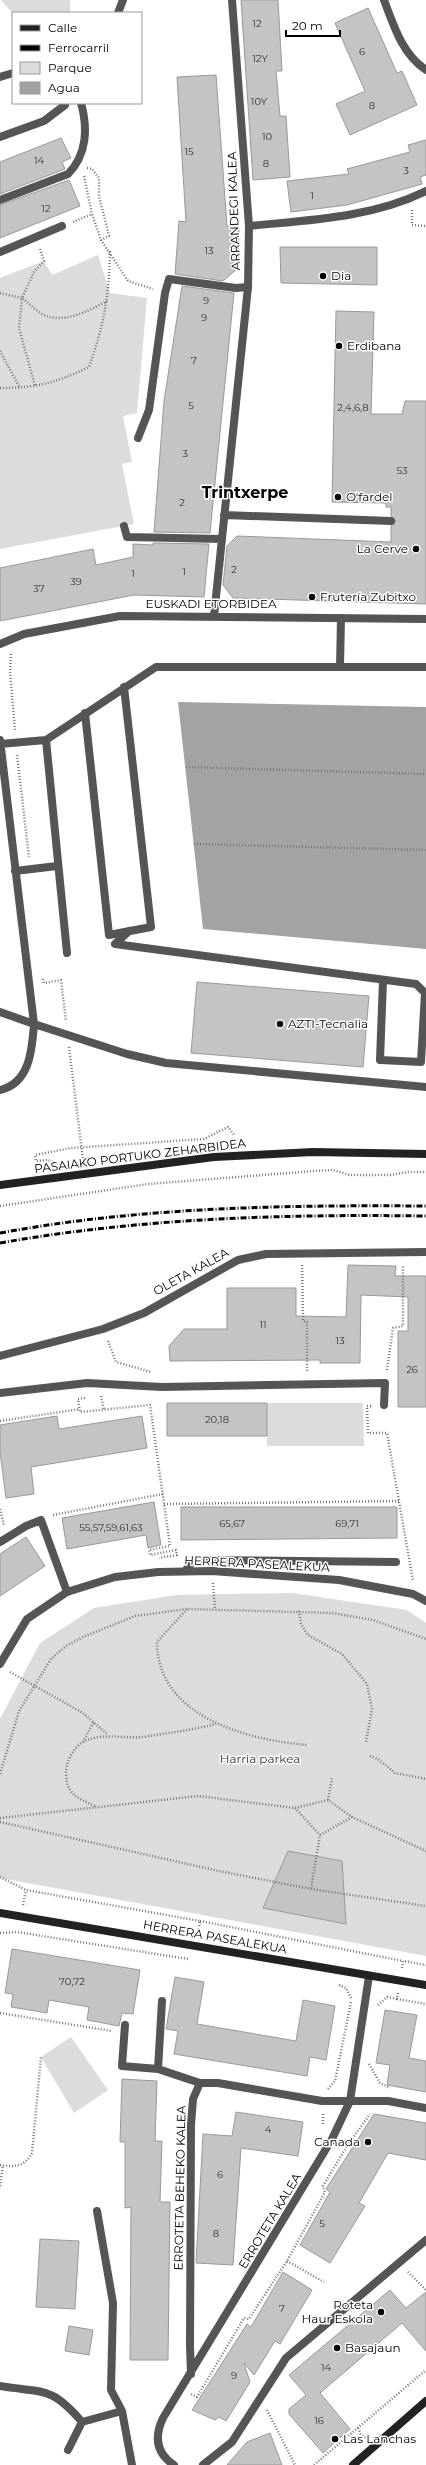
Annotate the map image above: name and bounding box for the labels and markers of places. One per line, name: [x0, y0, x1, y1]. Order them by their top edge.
place label: Dia: [331, 268, 351, 283]
marker: Dia: [318, 271, 328, 281]
place label: Erdibana: [347, 338, 401, 353]
marker: Erdibana: [334, 341, 344, 351]
place label: O'fardel: [346, 489, 393, 504]
marker: O'fardel: [333, 492, 343, 502]
place label: La Cerve: [357, 541, 408, 556]
marker: La Cerve: [411, 544, 421, 554]
place label: Frutería Zubitxo: [320, 589, 416, 604]
marker: Frutería Zubitxo: [307, 592, 317, 602]
place label: AZTI-Tecnalia: [288, 1016, 368, 1031]
marker: AZTI-Tecnalia: [275, 1019, 285, 1029]
place label: Canada: [314, 2134, 360, 2149]
marker: Canada: [363, 2137, 373, 2147]
place label: Roteta Haur Eskola: [302, 2297, 373, 2326]
marker: Roteta Haur Eskola: [376, 2307, 386, 2317]
place label: Basajaun: [345, 2340, 401, 2355]
marker: Basajaun: [332, 2343, 342, 2353]
place label: Las Lanchas: [343, 2431, 416, 2446]
marker: Las Lanchas: [330, 2434, 340, 2444]

